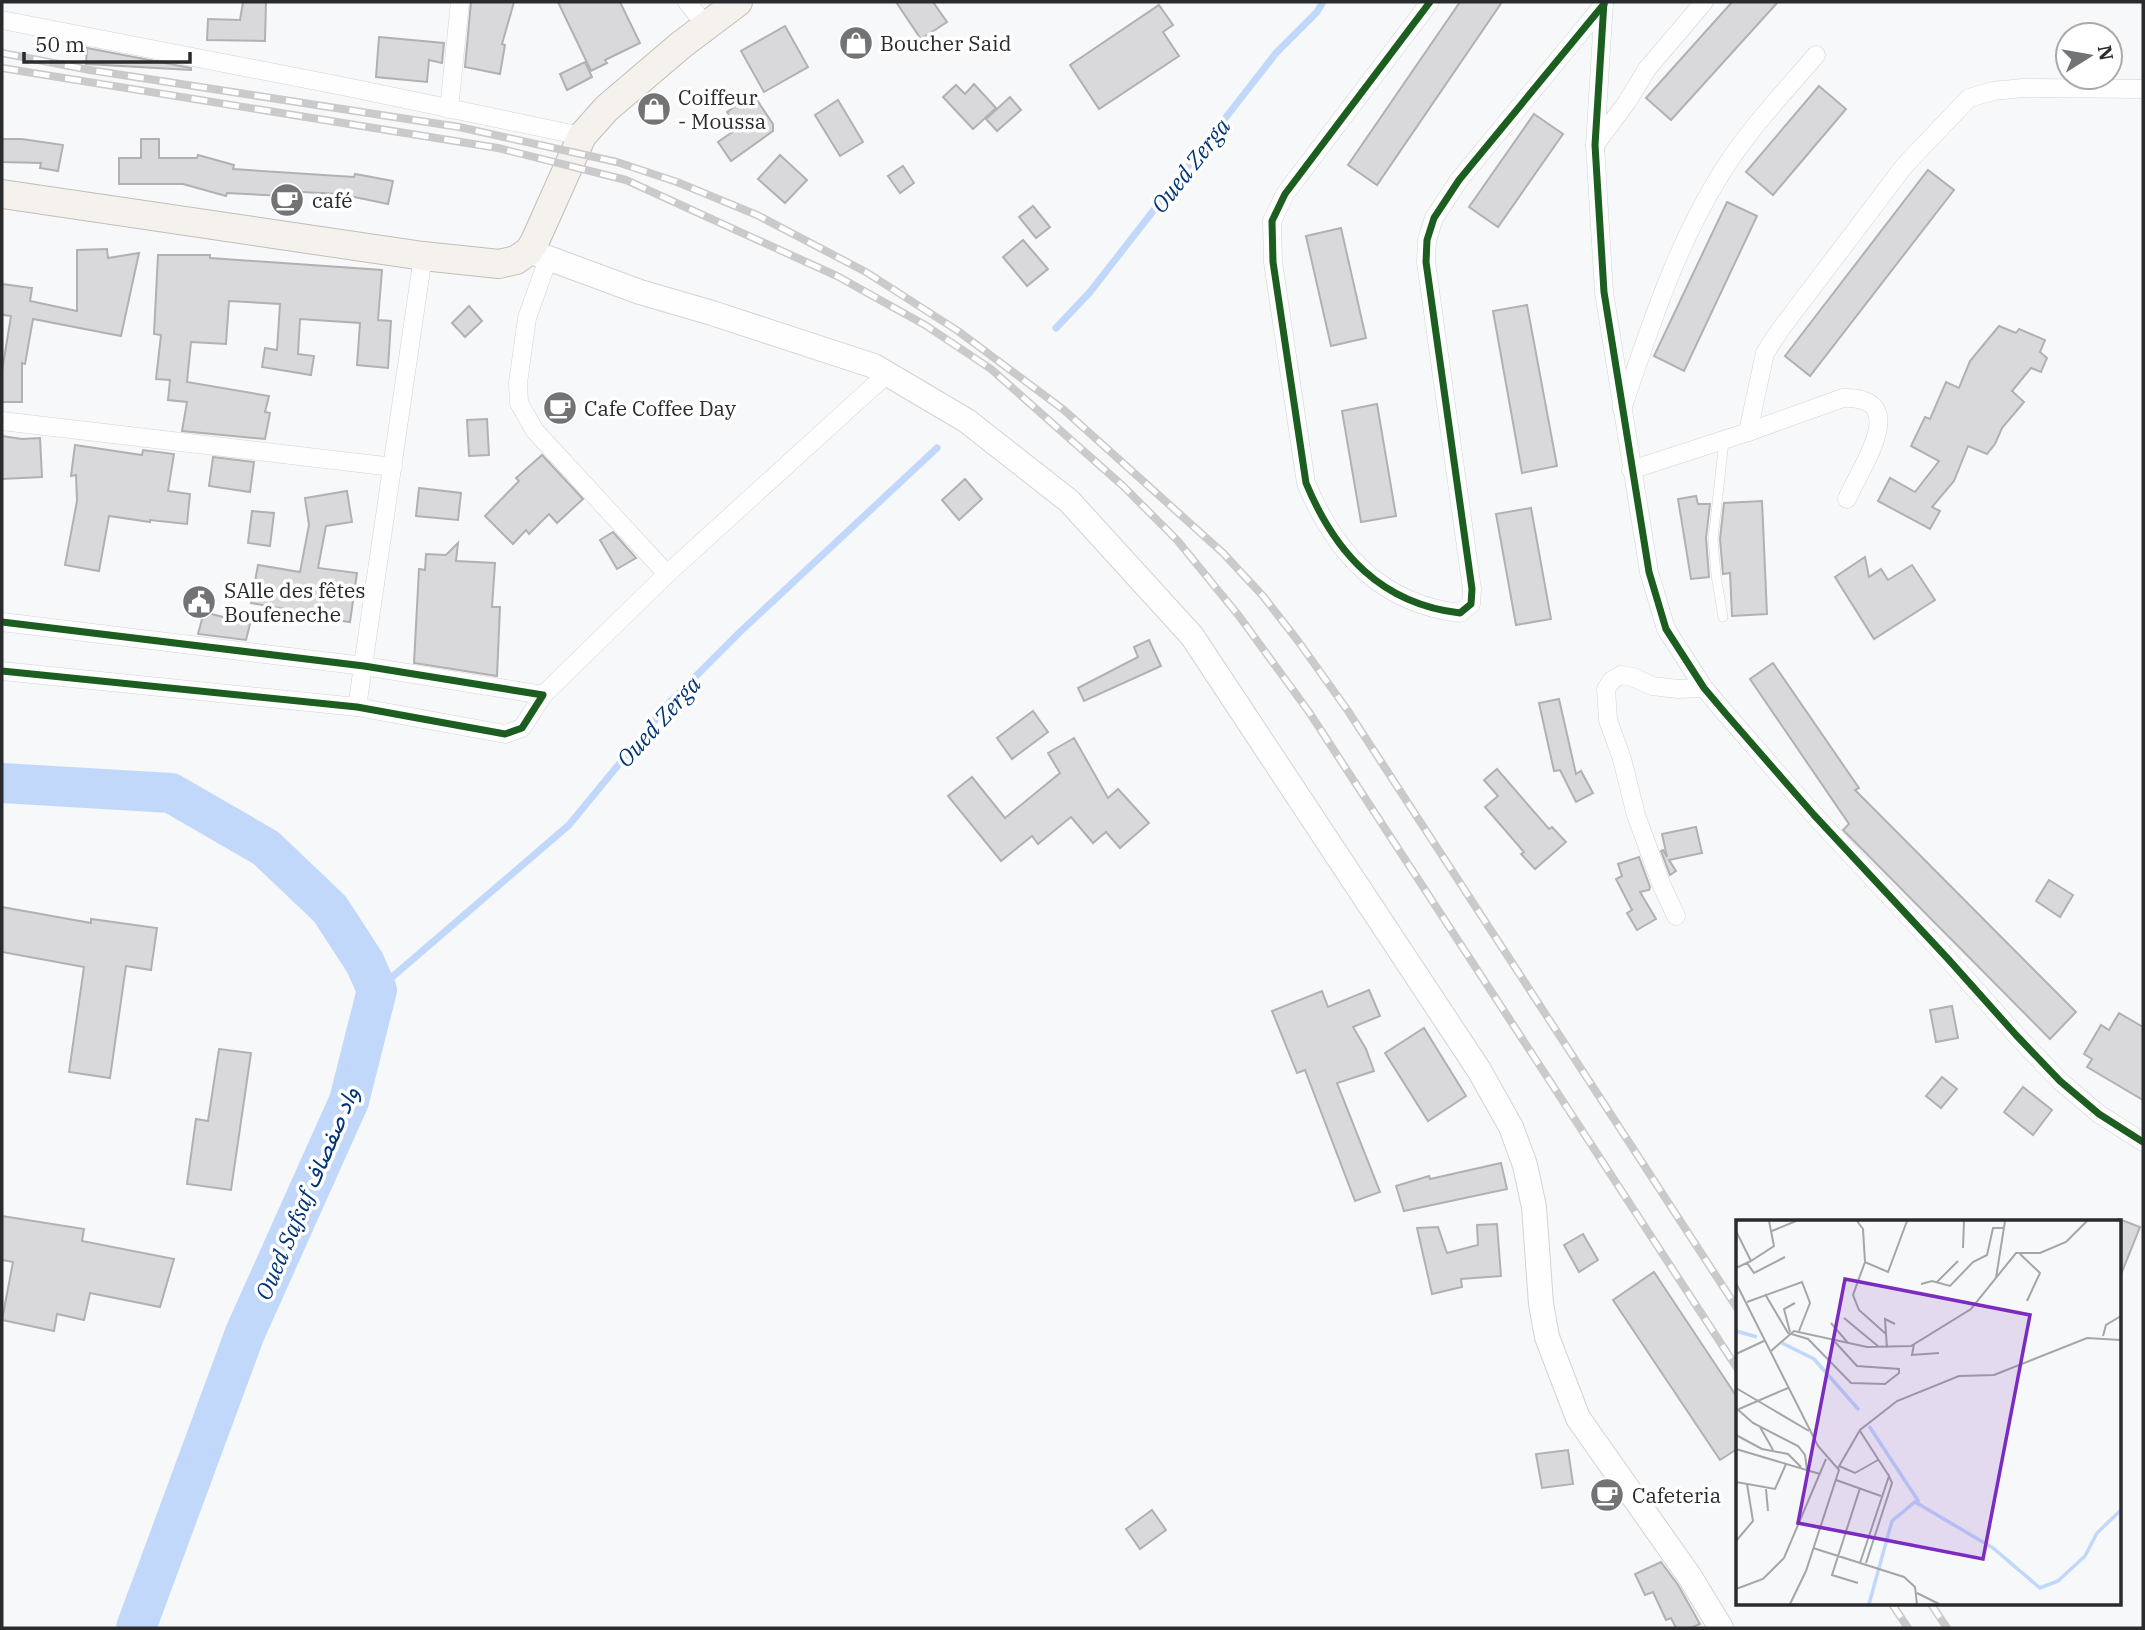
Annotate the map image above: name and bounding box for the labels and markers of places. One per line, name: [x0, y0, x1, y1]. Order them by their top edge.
shop icon: Boucher Said: [837, 24, 875, 62]
place label: Boucher Said: [880, 29, 1012, 57]
place label: Coiffeur - Moussa: [678, 83, 766, 135]
shop icon: Coiffeur - Moussa: [635, 90, 673, 128]
cafe icon: café: [268, 181, 306, 219]
place label: café: [312, 186, 352, 214]
cafe icon: Cafe Coffee Day: [541, 389, 579, 427]
place label: Cafe Coffee Day: [584, 394, 737, 422]
place label: SAlle des fêtes Boufeneche: [224, 576, 365, 628]
public building icon: SAlle des fêtes Boufeneche: [180, 583, 218, 621]
cafe icon: Cafeteria: [1588, 1476, 1626, 1514]
place label: Cafeteria: [1632, 1481, 1721, 1509]

